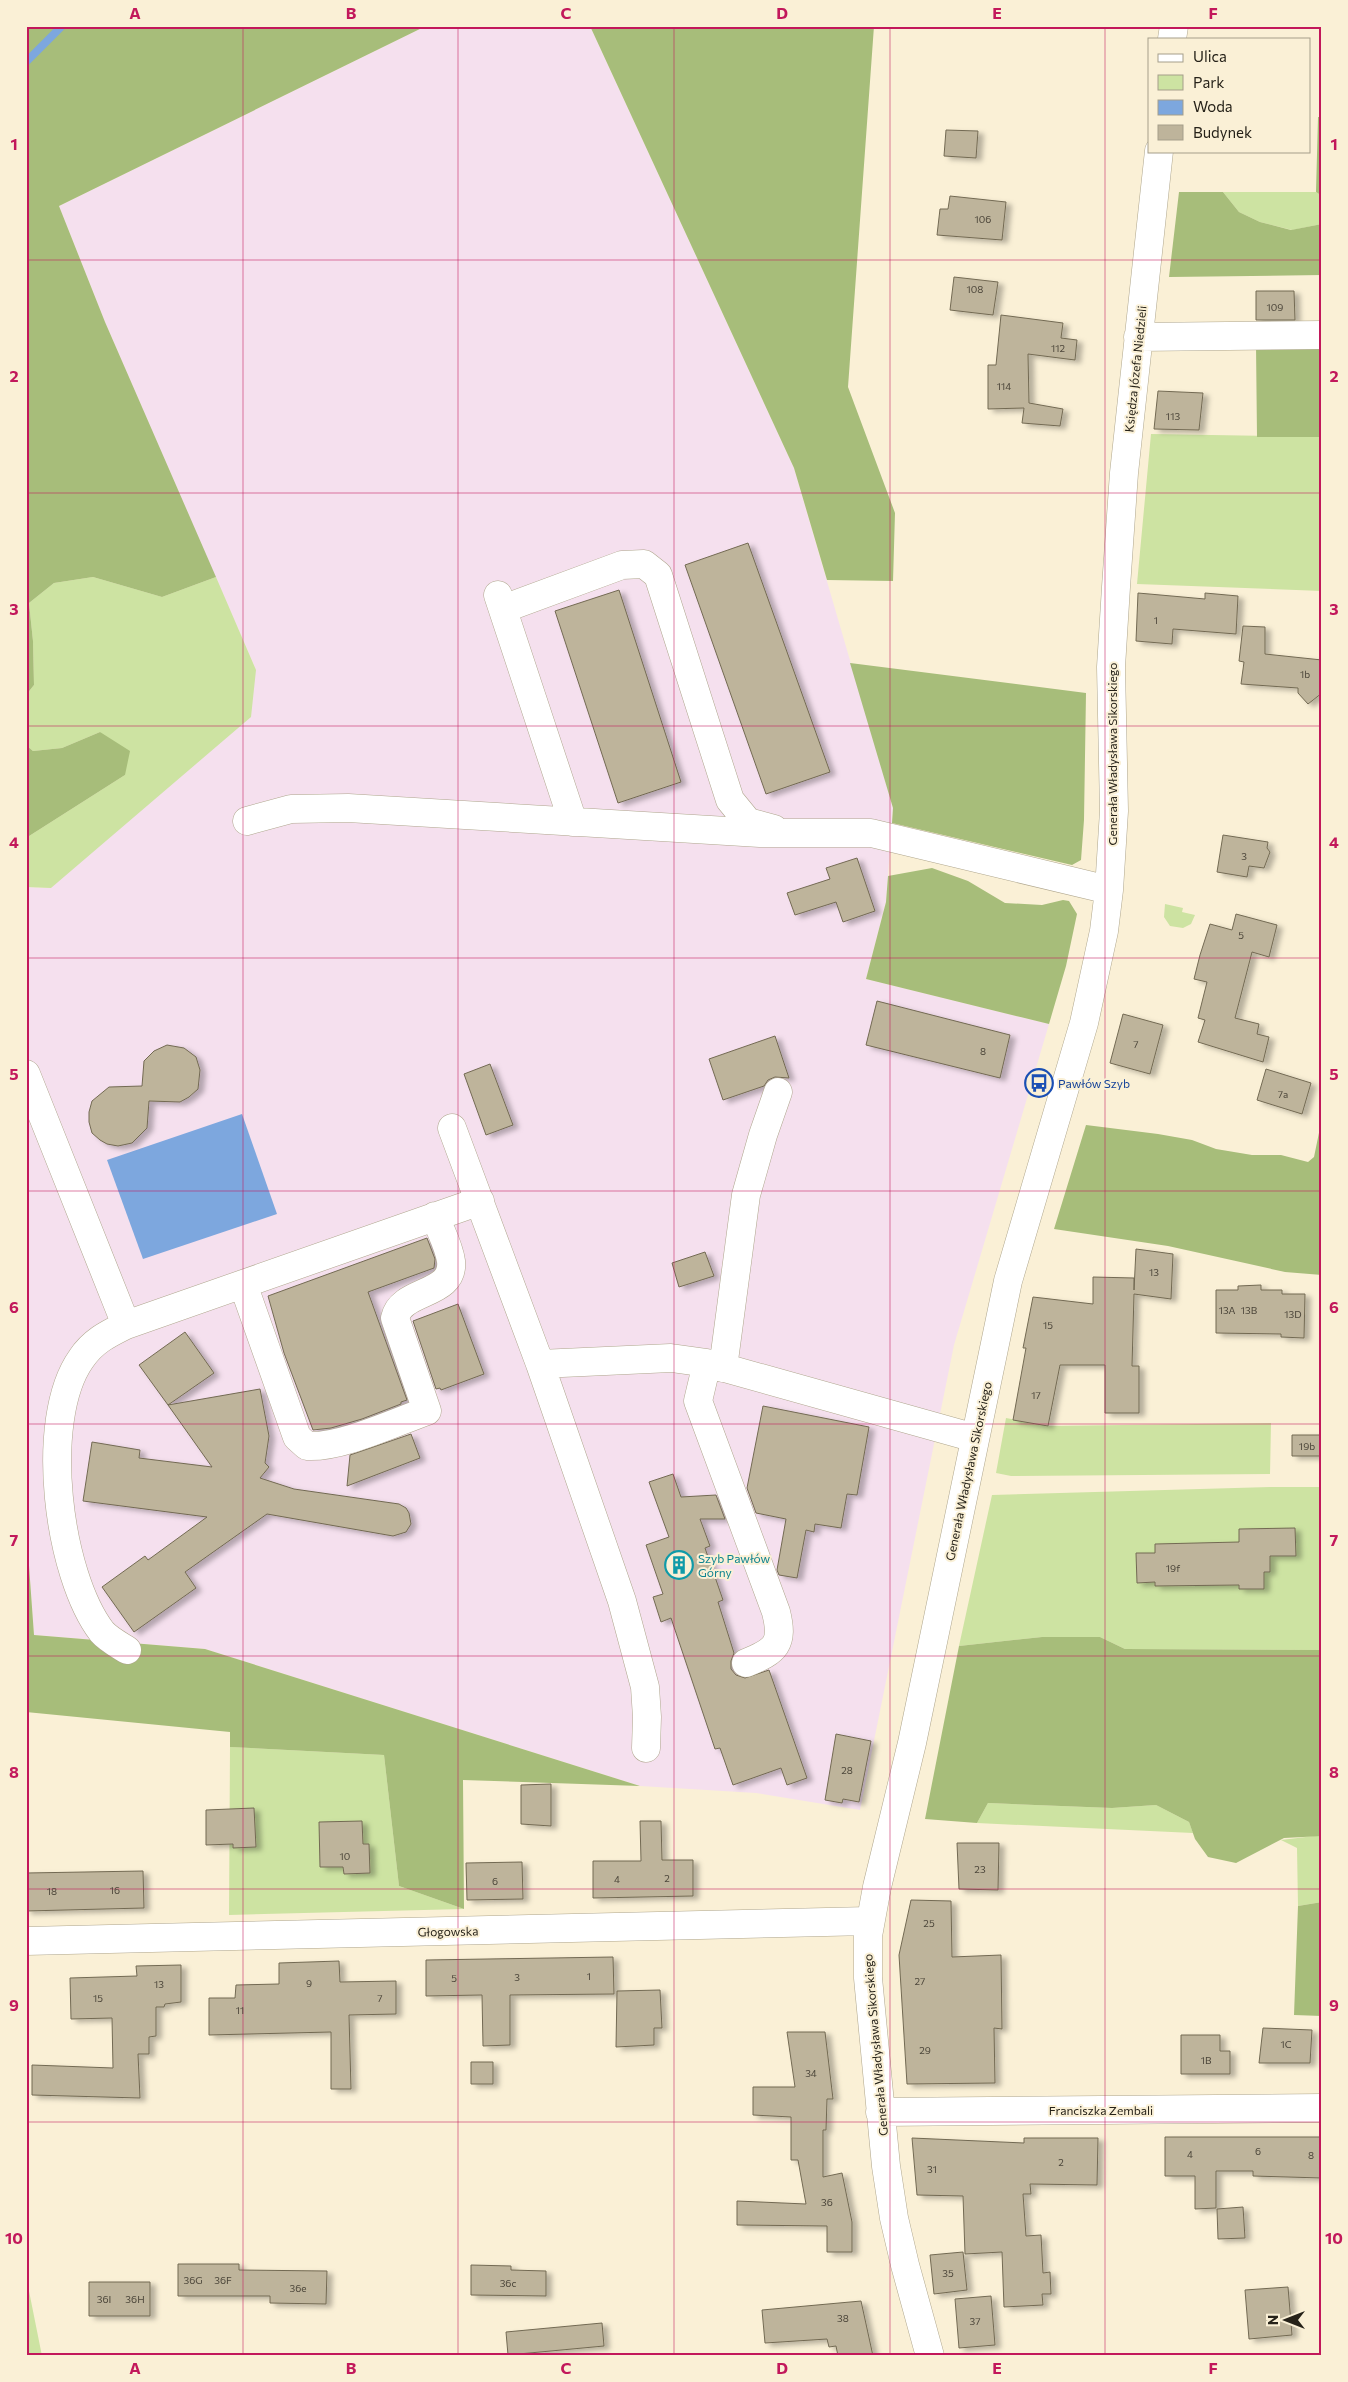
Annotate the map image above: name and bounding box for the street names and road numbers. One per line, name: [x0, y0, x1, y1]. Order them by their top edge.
street label: Księdza Józefa Niedzieli: [1121, 305, 1150, 433]
street label: Generała Władysława Sikorskiego: [1105, 663, 1119, 845]
street label: Generała Władysława Sikorskiego: [942, 1380, 994, 1562]
street label: Głogowska: [418, 1923, 478, 1939]
street label: Generała Władysława Sikorskiego: [860, 1953, 890, 2137]
street label: Franciszka Zembali: [1049, 2103, 1153, 2117]

